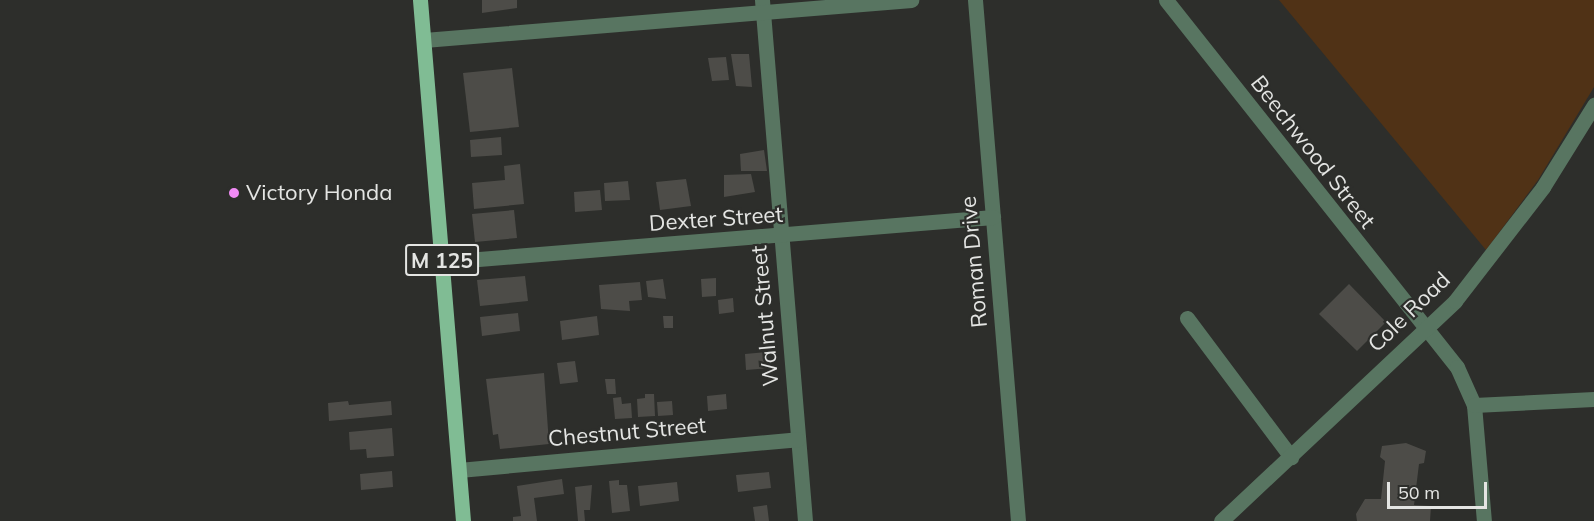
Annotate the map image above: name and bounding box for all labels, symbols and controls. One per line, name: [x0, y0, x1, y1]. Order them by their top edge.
street label: Beechwood Street: [1245, 70, 1381, 234]
place label: Victory Honda: [246, 180, 392, 206]
marker: Victory Honda: [227, 186, 241, 200]
street label: Roman Drive: [955, 195, 993, 329]
street label: Dexter Street: [648, 201, 784, 237]
road number: M 125: [404, 242, 480, 278]
street label: Walnut Street: [746, 244, 784, 388]
street label: Cole Road: [1363, 266, 1455, 358]
street label: Chestnut Street: [547, 412, 707, 452]
scale bar: [1390, 470, 1490, 508]
text: 50 m: [1398, 481, 1440, 504]

